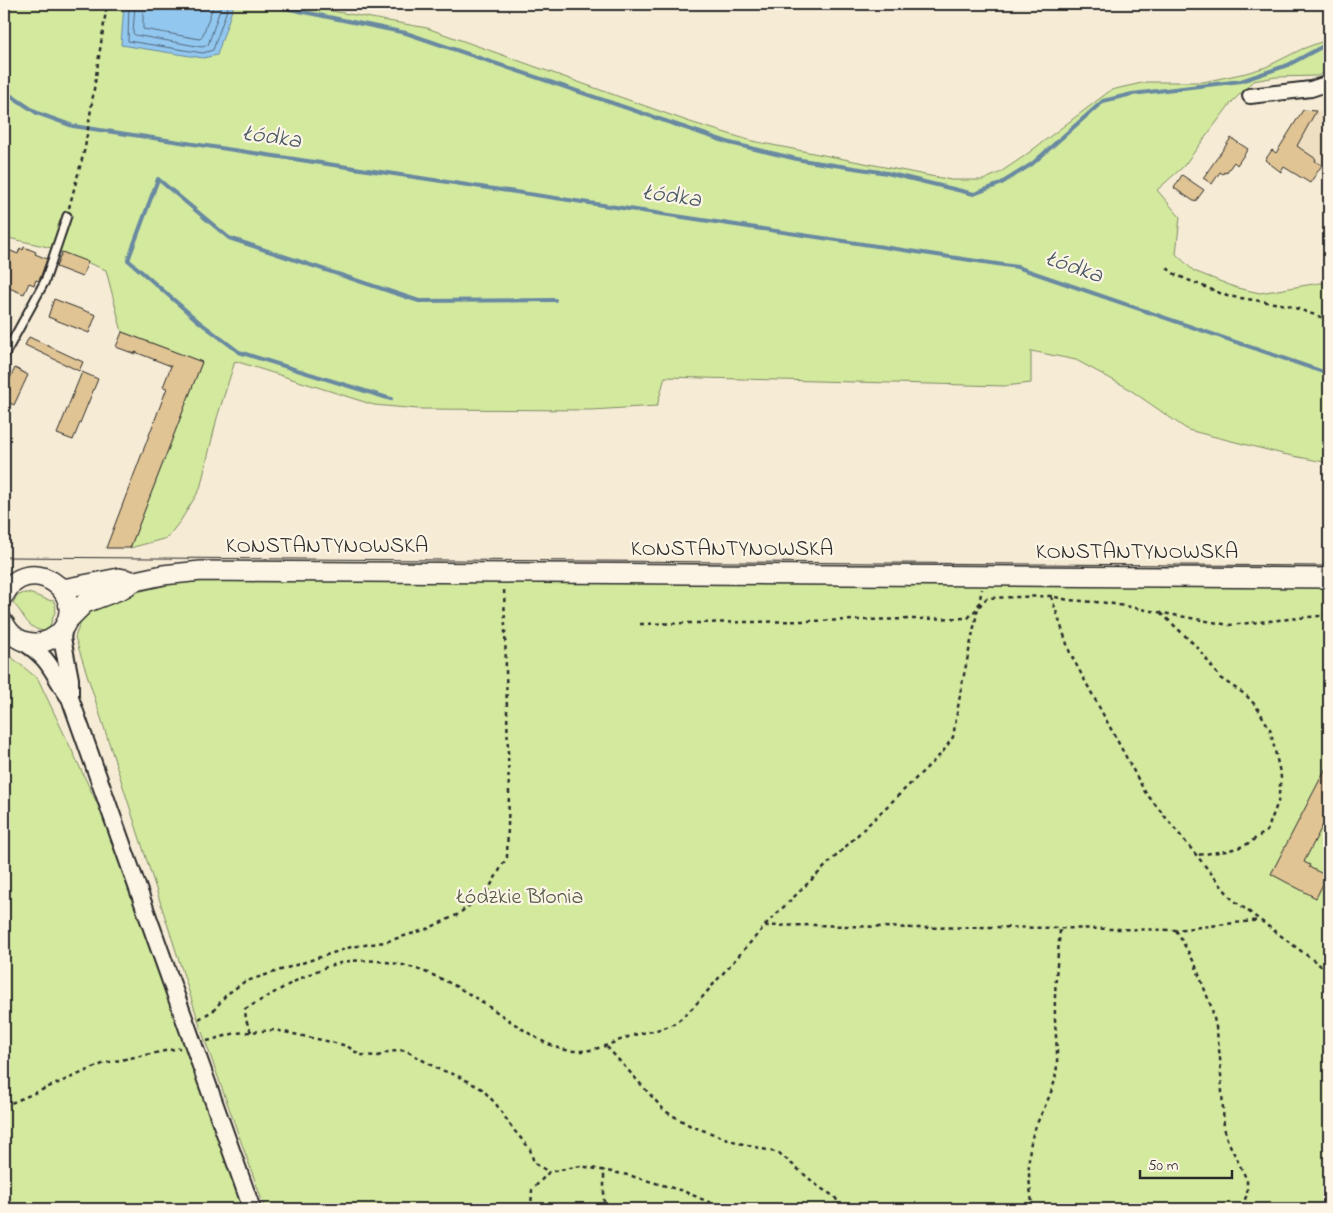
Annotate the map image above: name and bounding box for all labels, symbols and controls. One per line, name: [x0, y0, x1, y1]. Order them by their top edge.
water label: Łódka: [241, 117, 304, 160]
water label: Łódka: [641, 176, 704, 219]
water label: Łódka: [1041, 242, 1108, 294]
street label: KONSTANTYNOWSKA: [226, 531, 428, 563]
street label: KONSTANTYNOWSKA: [631, 534, 833, 566]
street label: KONSTANTYNOWSKA: [1036, 537, 1238, 569]
park label: Łódzkie Błonia: [456, 882, 583, 914]
scale bar: [1140, 1148, 1233, 1180]
text: 50 m: [1148, 1155, 1179, 1177]

